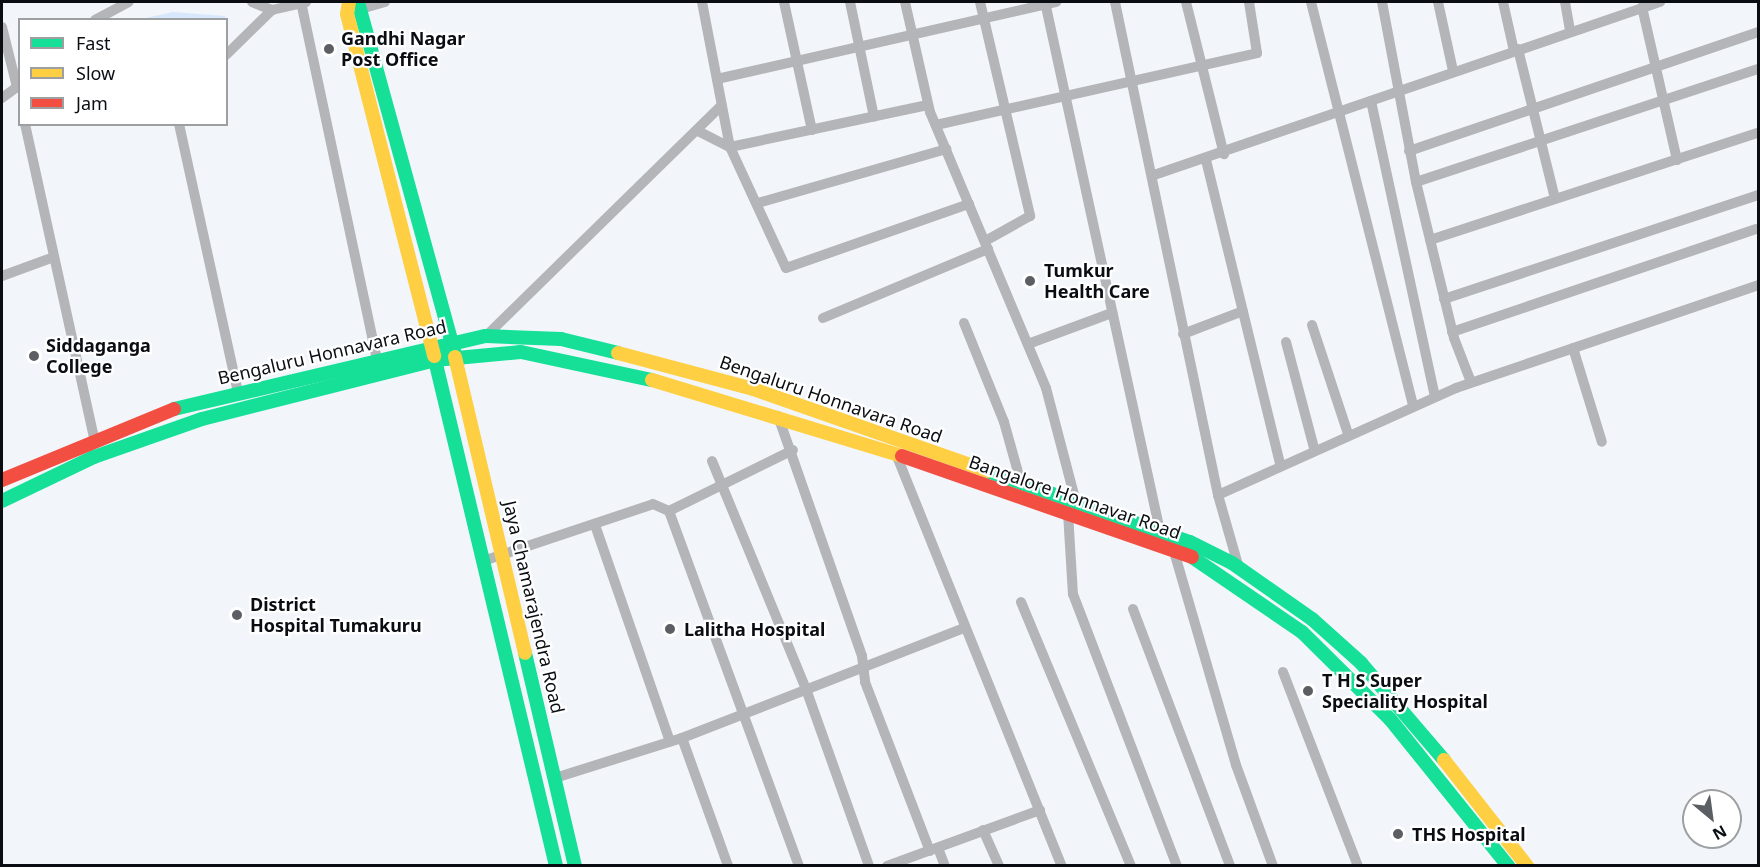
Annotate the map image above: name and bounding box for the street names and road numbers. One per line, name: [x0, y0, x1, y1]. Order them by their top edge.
street label: Bengaluru Honnavara Road: [216, 315, 448, 389]
street label: Bengaluru Honnavara Road: [717, 351, 945, 447]
street label: Bangalore Honnavar Road: [966, 451, 1184, 543]
street label: Jaya Chamarajendra Road: [499, 498, 569, 716]

